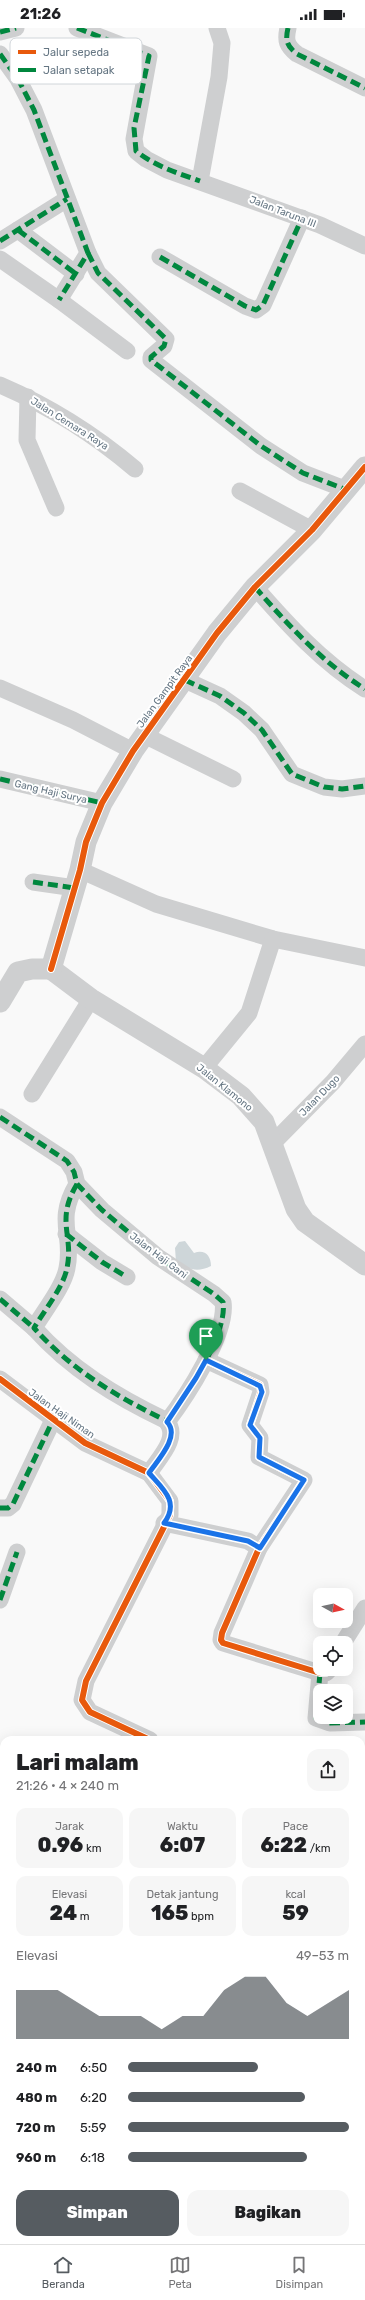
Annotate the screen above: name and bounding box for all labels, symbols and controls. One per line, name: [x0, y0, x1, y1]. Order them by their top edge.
text: 21:26: [20, 5, 61, 23]
legend: [10, 38, 142, 84]
text: Jalur sepeda: [43, 46, 109, 59]
text: Jalan setapak: [43, 64, 115, 77]
street label: Jalan Taruna III: [248, 194, 318, 230]
street label: Jalan Cemara Raya: [28, 395, 111, 453]
street label: Jalan Gampit Raya: [134, 653, 195, 730]
street label: Gang Haji Surya: [13, 778, 88, 806]
street label: Jalan Klamono: [194, 1062, 255, 1114]
street label: Jalan Dugo: [297, 1072, 343, 1119]
street label: Jalan Haji Gani: [127, 1230, 190, 1281]
pin: [189, 1319, 223, 1360]
icon: arrive: [195, 1325, 217, 1347]
street label: Jalan Haji Niman: [26, 1386, 97, 1441]
north arrow: [313, 1588, 353, 1628]
map controls: [313, 1588, 353, 1724]
button: locate: [313, 1636, 353, 1676]
button: layers: [313, 1684, 353, 1724]
text: Lari malam: [16, 1749, 139, 1776]
button: share: [307, 1749, 349, 1791]
text: 21:26 · 4 × 240 m: [16, 1778, 119, 1793]
text: Jarak: [55, 1820, 84, 1833]
text: Waktu: [167, 1820, 198, 1833]
text: Pace: [283, 1820, 308, 1833]
text: 0.96: [38, 1833, 83, 1857]
text: 6:07: [160, 1833, 205, 1857]
text: 6:22: [260, 1833, 307, 1857]
text: km: [83, 1842, 101, 1855]
text: /km: [307, 1842, 331, 1855]
text: Elevasi: [52, 1888, 87, 1901]
text: Detak jantung: [147, 1888, 218, 1901]
text: kcal: [285, 1888, 306, 1901]
text: 24: [49, 1901, 77, 1925]
text: 165: [151, 1901, 188, 1925]
text: 59: [282, 1901, 309, 1925]
text: m: [77, 1910, 90, 1923]
text: bpm: [188, 1910, 214, 1923]
text: Elevasi: [16, 1948, 58, 1963]
text: 49–53 m: [296, 1948, 349, 1963]
text: 240 m: [16, 2060, 57, 2075]
text: 6:50: [80, 2060, 107, 2075]
text: 480 m: [16, 2090, 57, 2105]
text: 6:20: [80, 2090, 107, 2105]
text: 720 m: [16, 2120, 55, 2135]
text: 5:59: [80, 2120, 106, 2135]
text: 960 m: [16, 2150, 56, 2165]
text: 6:18: [80, 2150, 105, 2165]
button: Simpan: [16, 2190, 179, 2236]
button: Bagikan: [187, 2190, 349, 2236]
tab: Beranda: [42, 2254, 85, 2291]
tab: Peta: [168, 2254, 192, 2291]
tab: Disimpan: [276, 2254, 323, 2291]

